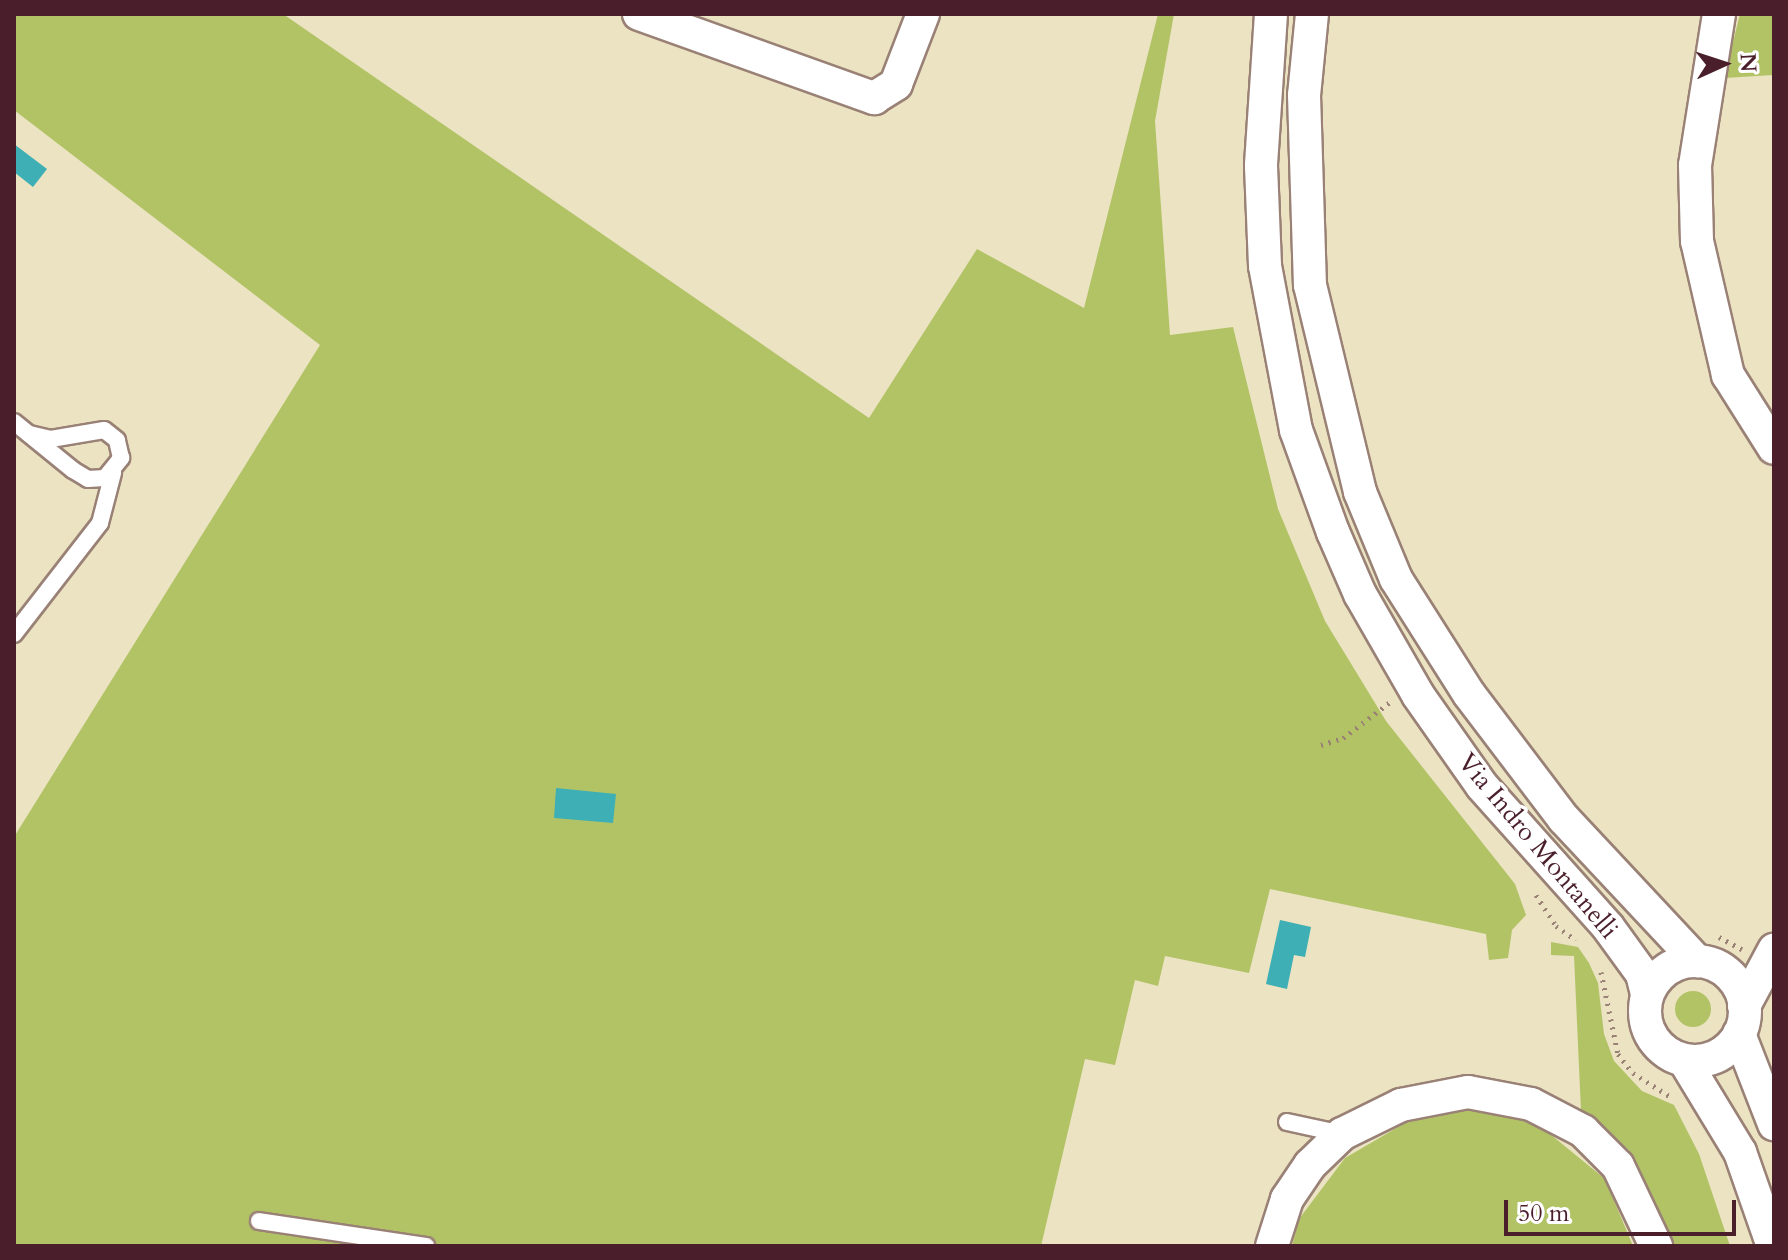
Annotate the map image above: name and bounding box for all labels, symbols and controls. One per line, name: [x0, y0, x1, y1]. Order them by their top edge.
north arrow: [1684, 24, 1764, 104]
text: N: [1732, 52, 1763, 73]
street label: Via Indro Montanelli: [1451, 747, 1625, 945]
scale bar: [1508, 1184, 1740, 1234]
text: 50 m: [1518, 1197, 1569, 1230]

